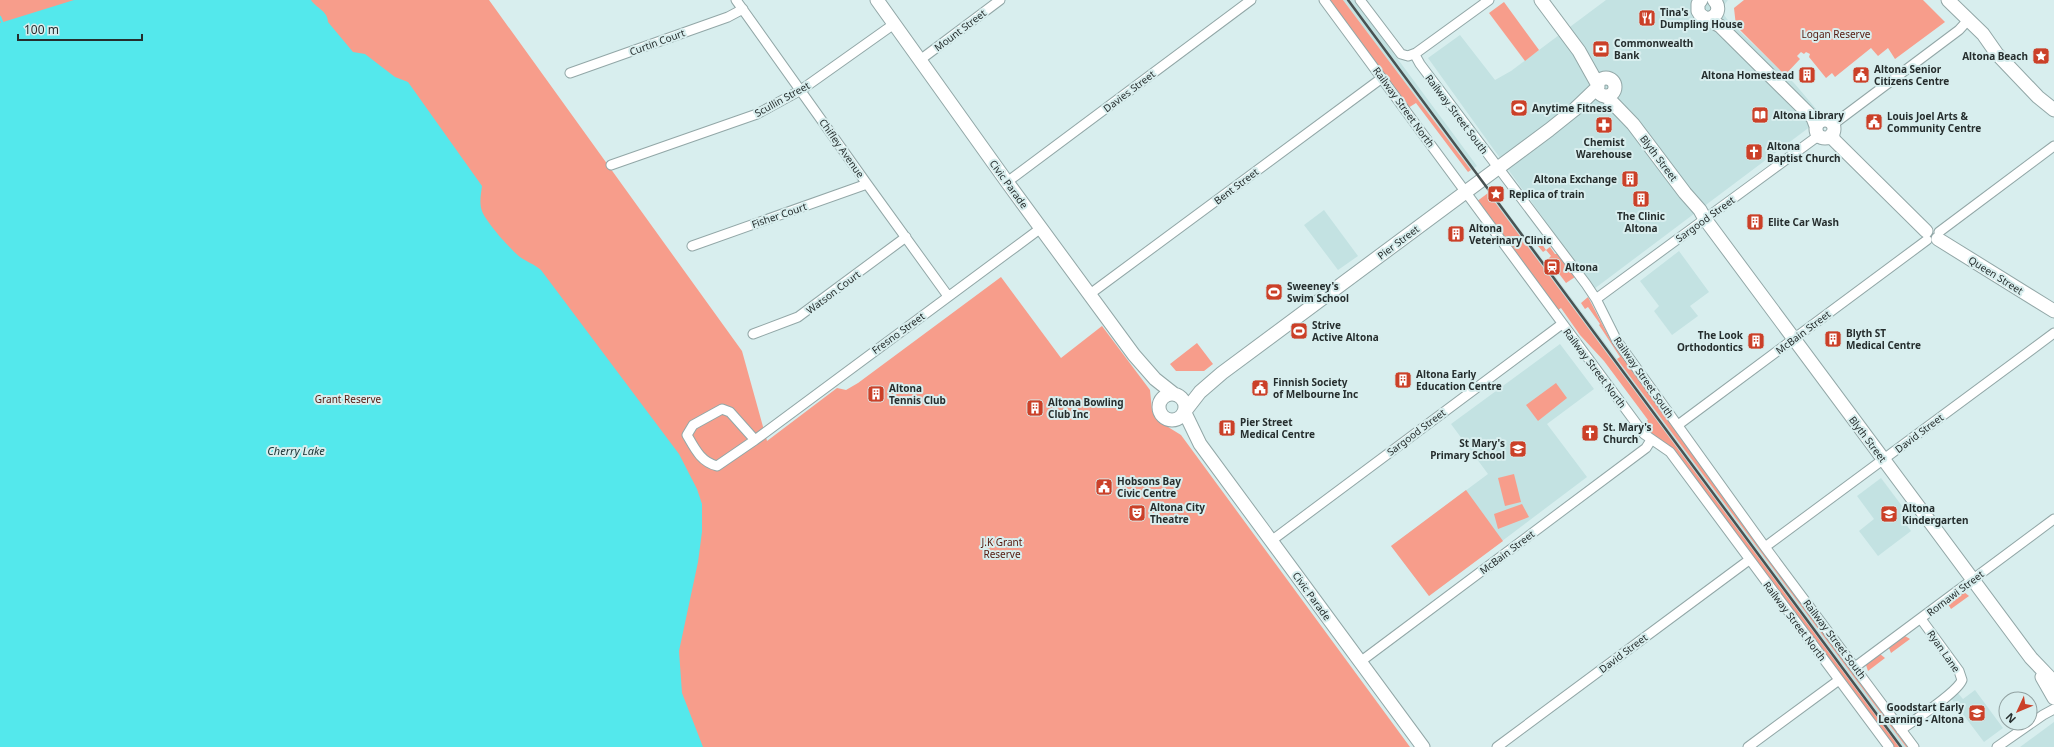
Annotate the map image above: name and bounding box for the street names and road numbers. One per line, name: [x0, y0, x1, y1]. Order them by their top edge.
street label: Mount Street: [931, 6, 989, 54]
street label: Curtin Court: [627, 25, 687, 58]
street label: Railway Street North: [1370, 64, 1438, 150]
street label: Davies Street: [1100, 67, 1158, 115]
street label: Railway Street South: [1422, 71, 1492, 157]
street label: Scullin Street: [752, 78, 812, 120]
street label: Chifley Avenue: [816, 116, 868, 181]
street label: Blyth Street: [1637, 132, 1681, 184]
street label: Civic Parade: [987, 157, 1032, 211]
street label: Bent Street: [1211, 164, 1261, 207]
street label: Sargood Street: [1673, 193, 1738, 245]
street label: Fisher Court: [750, 199, 809, 231]
street label: Pier Street: [1374, 221, 1422, 262]
street label: Queen Street: [1966, 253, 2026, 298]
street label: Watson Court: [803, 267, 863, 317]
street label: McBain Street: [1773, 307, 1834, 357]
street label: Fresno Street: [869, 309, 928, 357]
street label: Railway Street North: [1560, 325, 1630, 411]
street label: Railway Street South: [1611, 334, 1677, 420]
street label: Sargood Street: [1384, 405, 1448, 459]
street label: David Street: [1892, 410, 1946, 456]
street label: Blyth Street: [1846, 413, 1890, 465]
street label: McBain Street: [1477, 527, 1538, 577]
street label: Romawi Street: [1924, 567, 1987, 619]
street label: Civic Parade: [1290, 569, 1335, 623]
street label: Railway Street North: [1760, 578, 1830, 664]
street label: Railway Street South: [1800, 596, 1870, 682]
street label: Ryan Lane: [1924, 627, 1964, 675]
street label: David Street: [1596, 630, 1650, 676]

